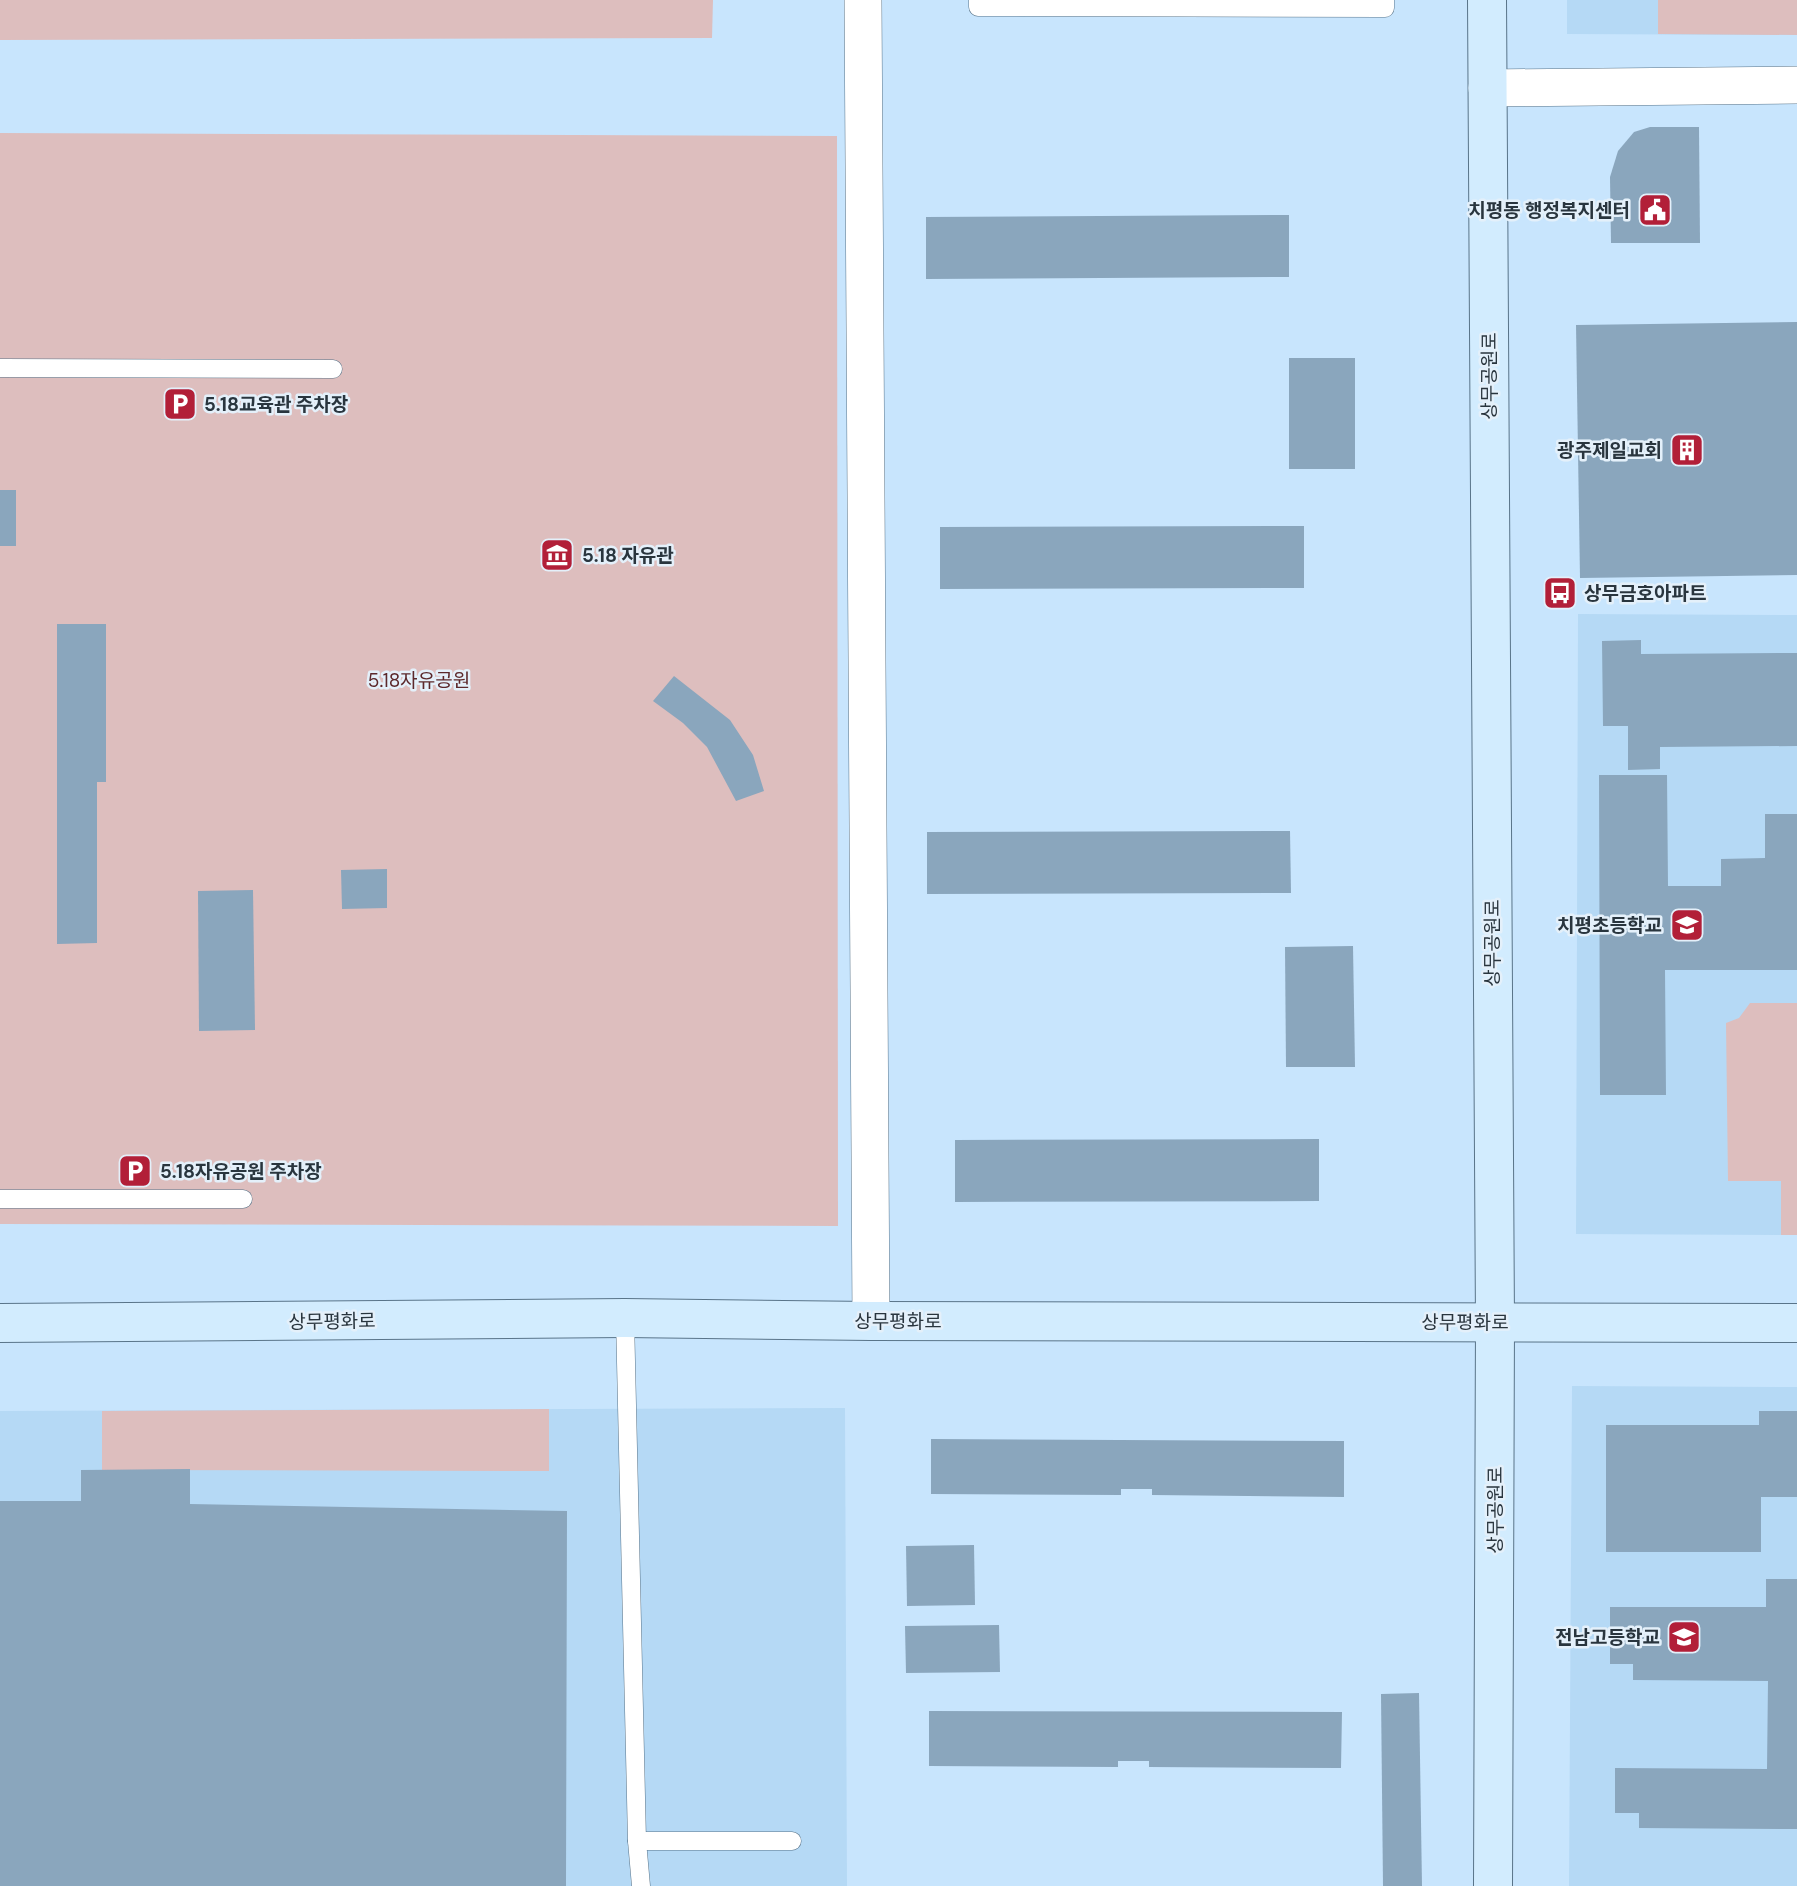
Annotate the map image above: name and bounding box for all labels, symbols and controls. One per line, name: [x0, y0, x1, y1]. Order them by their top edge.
public building icon: 치평동 행정복지센터: [1636, 191, 1674, 229]
place label: 치평동 행정복지센터: [1468, 198, 1630, 223]
street label: 상무공원로: [1477, 332, 1502, 420]
parking icon: 5.18교육관 주차장: [161, 385, 199, 423]
place label: 5.18교육관 주차장: [204, 392, 348, 417]
building icon: 광주제일교회: [1668, 431, 1706, 469]
place label: 광주제일교회: [1557, 438, 1662, 463]
museum icon: 5.18 자유관: [538, 536, 576, 574]
place label: 5.18 자유관: [582, 543, 674, 568]
bus stop icon: 상무금호아파트: [1541, 574, 1579, 612]
place label: 상무금호아파트: [1584, 581, 1706, 606]
park label: 5.18자유공원: [368, 668, 470, 693]
street label: 상무공원로: [1480, 899, 1505, 987]
school or university icon: 치평초등학교: [1668, 906, 1706, 944]
place label: 치평초등학교: [1557, 913, 1662, 938]
parking icon: 5.18자유공원 주차장: [116, 1152, 154, 1190]
place label: 5.18자유공원 주차장: [160, 1159, 322, 1184]
street label: 상무평화로: [288, 1308, 376, 1335]
street label: 상무평화로: [854, 1309, 942, 1334]
street label: 상무평화로: [1421, 1310, 1509, 1335]
street label: 상무공원로: [1483, 1466, 1508, 1554]
school or university icon: 전남고등학교: [1665, 1618, 1703, 1656]
place label: 전남고등학교: [1555, 1625, 1660, 1650]

